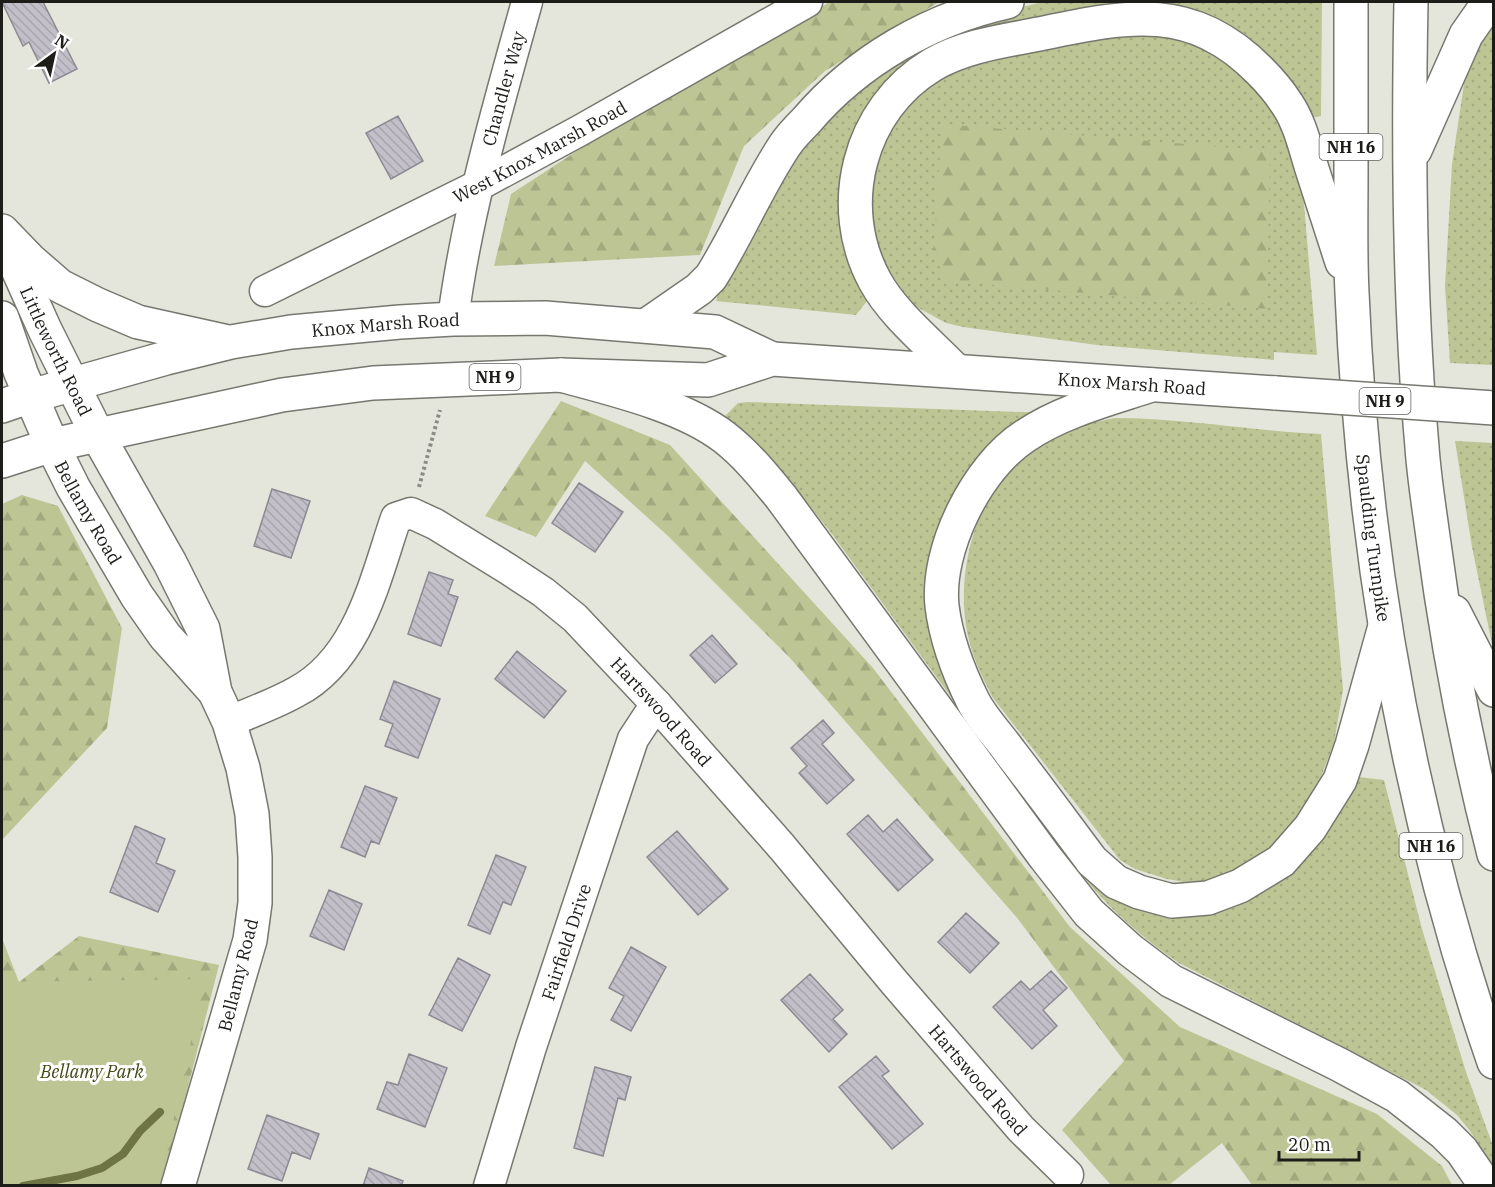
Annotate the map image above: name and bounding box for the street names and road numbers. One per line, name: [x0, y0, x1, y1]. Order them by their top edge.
street label: Chandler Way: [477, 28, 530, 148]
street label: West Knox Marsh Road: [449, 95, 631, 208]
road number: NH 16: [1320, 134, 1382, 160]
street label: Littleworth Road: [15, 283, 97, 420]
street label: Knox Marsh Road: [310, 307, 460, 342]
road number: NH 9: [470, 364, 520, 390]
street label: Knox Marsh Road: [1057, 367, 1207, 400]
road number: NH 9: [1360, 388, 1410, 414]
street label: Spaulding Turnpike: [1352, 453, 1396, 623]
street label: Bellamy Road: [50, 456, 127, 568]
street label: Hartswood Road: [606, 652, 717, 771]
road number: NH 16: [1400, 833, 1462, 859]
street label: Fairfield Drive: [536, 881, 596, 1003]
street label: Bellamy Road: [213, 916, 263, 1034]
street label: Hartswood Road: [924, 1019, 1033, 1140]

